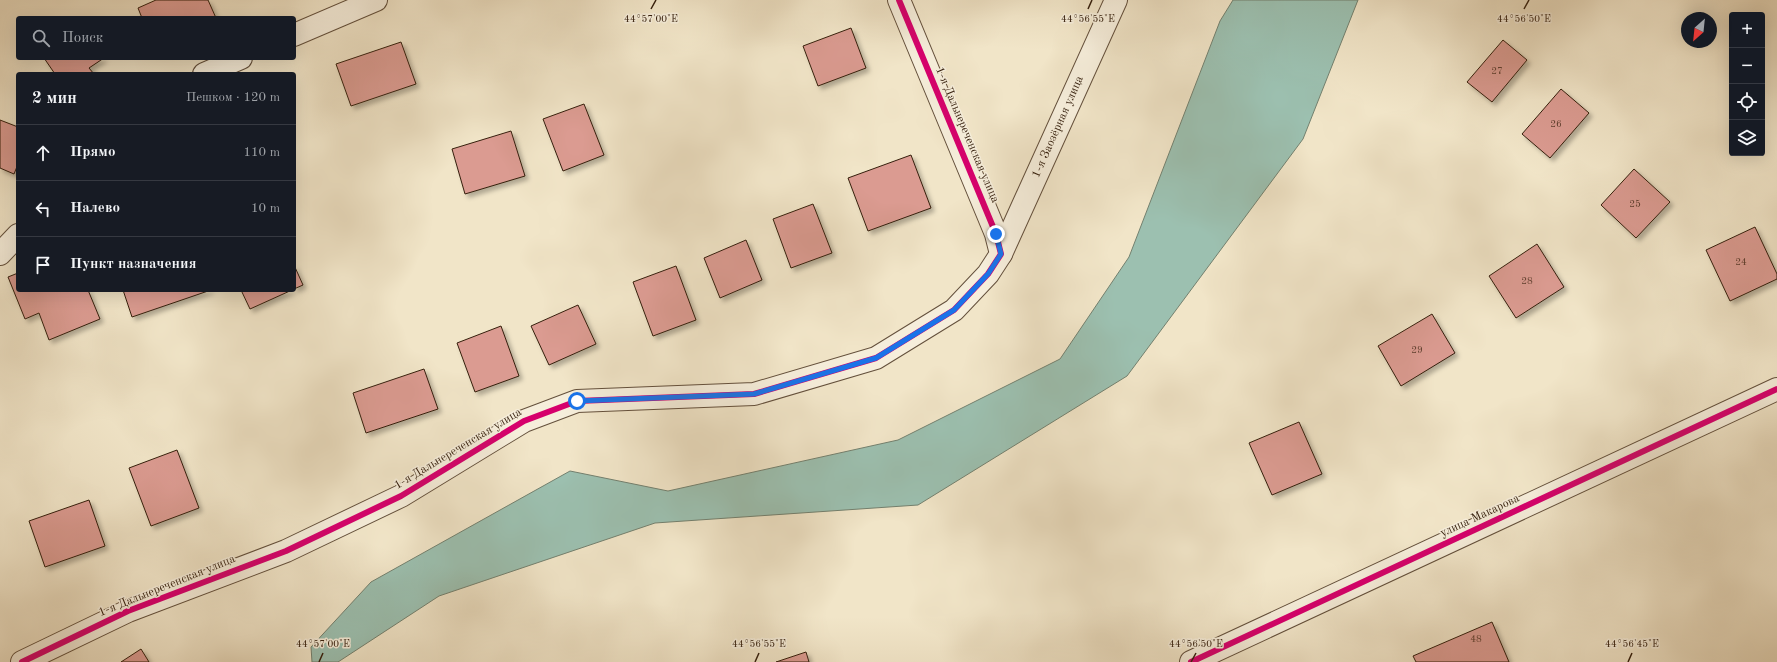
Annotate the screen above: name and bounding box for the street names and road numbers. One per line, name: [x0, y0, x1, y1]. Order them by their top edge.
street label: 1-я Дальнереченская улица: [933, 65, 1001, 205]
street label: 1-я Заозёрная улица: [1030, 74, 1086, 180]
street label: 1-я Дальнереченская улица: [392, 406, 524, 492]
street label: улица Макарова: [1439, 492, 1521, 540]
street label: 1-я Дальнереченская улица: [97, 553, 237, 619]

